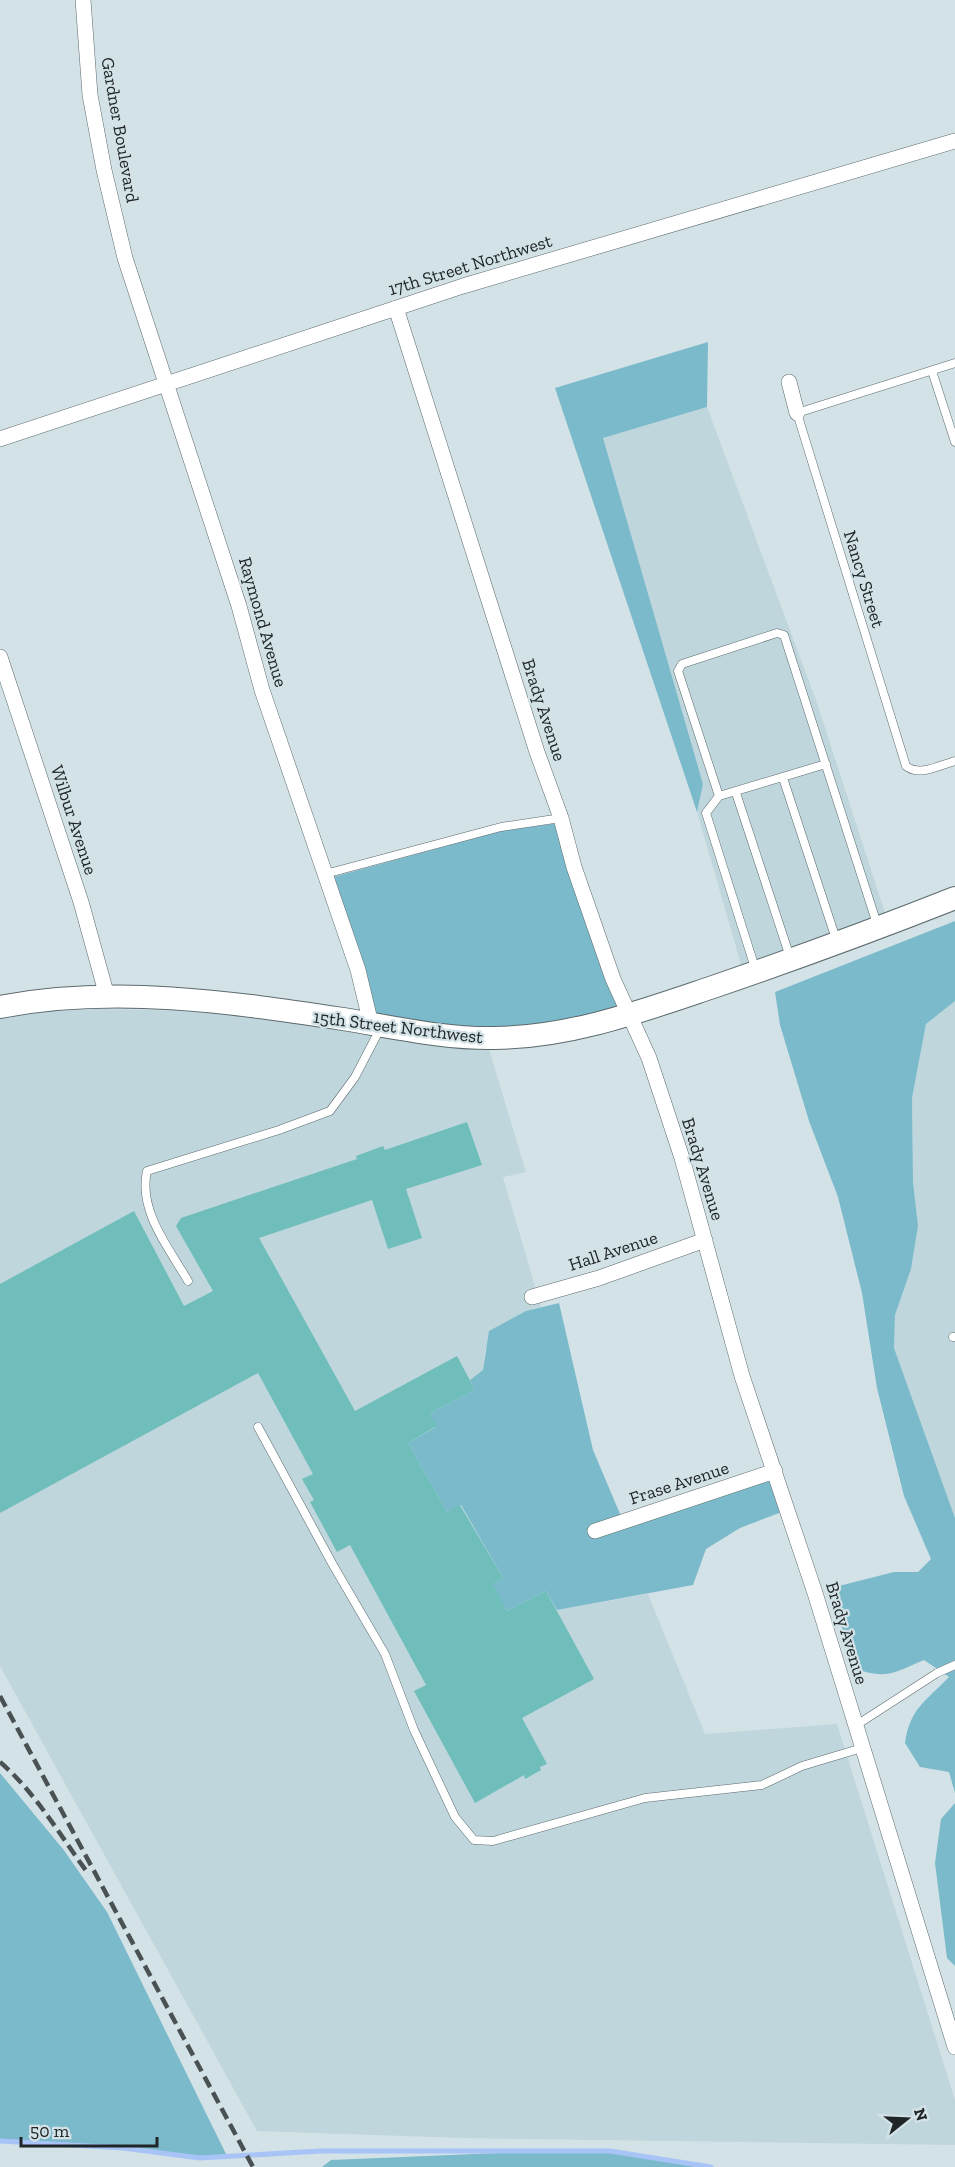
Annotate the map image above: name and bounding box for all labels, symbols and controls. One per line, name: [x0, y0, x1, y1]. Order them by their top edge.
street label: Gardner Boulevard: [96, 56, 144, 204]
street label: 17th Street Northwest: [385, 230, 555, 300]
street label: Nancy Street: [839, 528, 889, 631]
street label: Raymond Avenue: [234, 554, 292, 690]
street label: Brady Avenue: [517, 656, 571, 764]
street label: Wilbur Avenue: [46, 762, 102, 878]
street label: 15th Street Northwest: [312, 1006, 485, 1048]
street label: Brady Avenue: [677, 1115, 729, 1223]
street label: Hall Avenue: [566, 1226, 660, 1276]
street label: Frase Avenue: [627, 1457, 731, 1509]
street label: Brady Avenue: [821, 1579, 873, 1687]
north arrow: [877, 2089, 937, 2149]
text: N: [910, 2106, 932, 2123]
scale bar: [21, 2110, 158, 2148]
text: 50 m: [30, 2120, 70, 2142]

